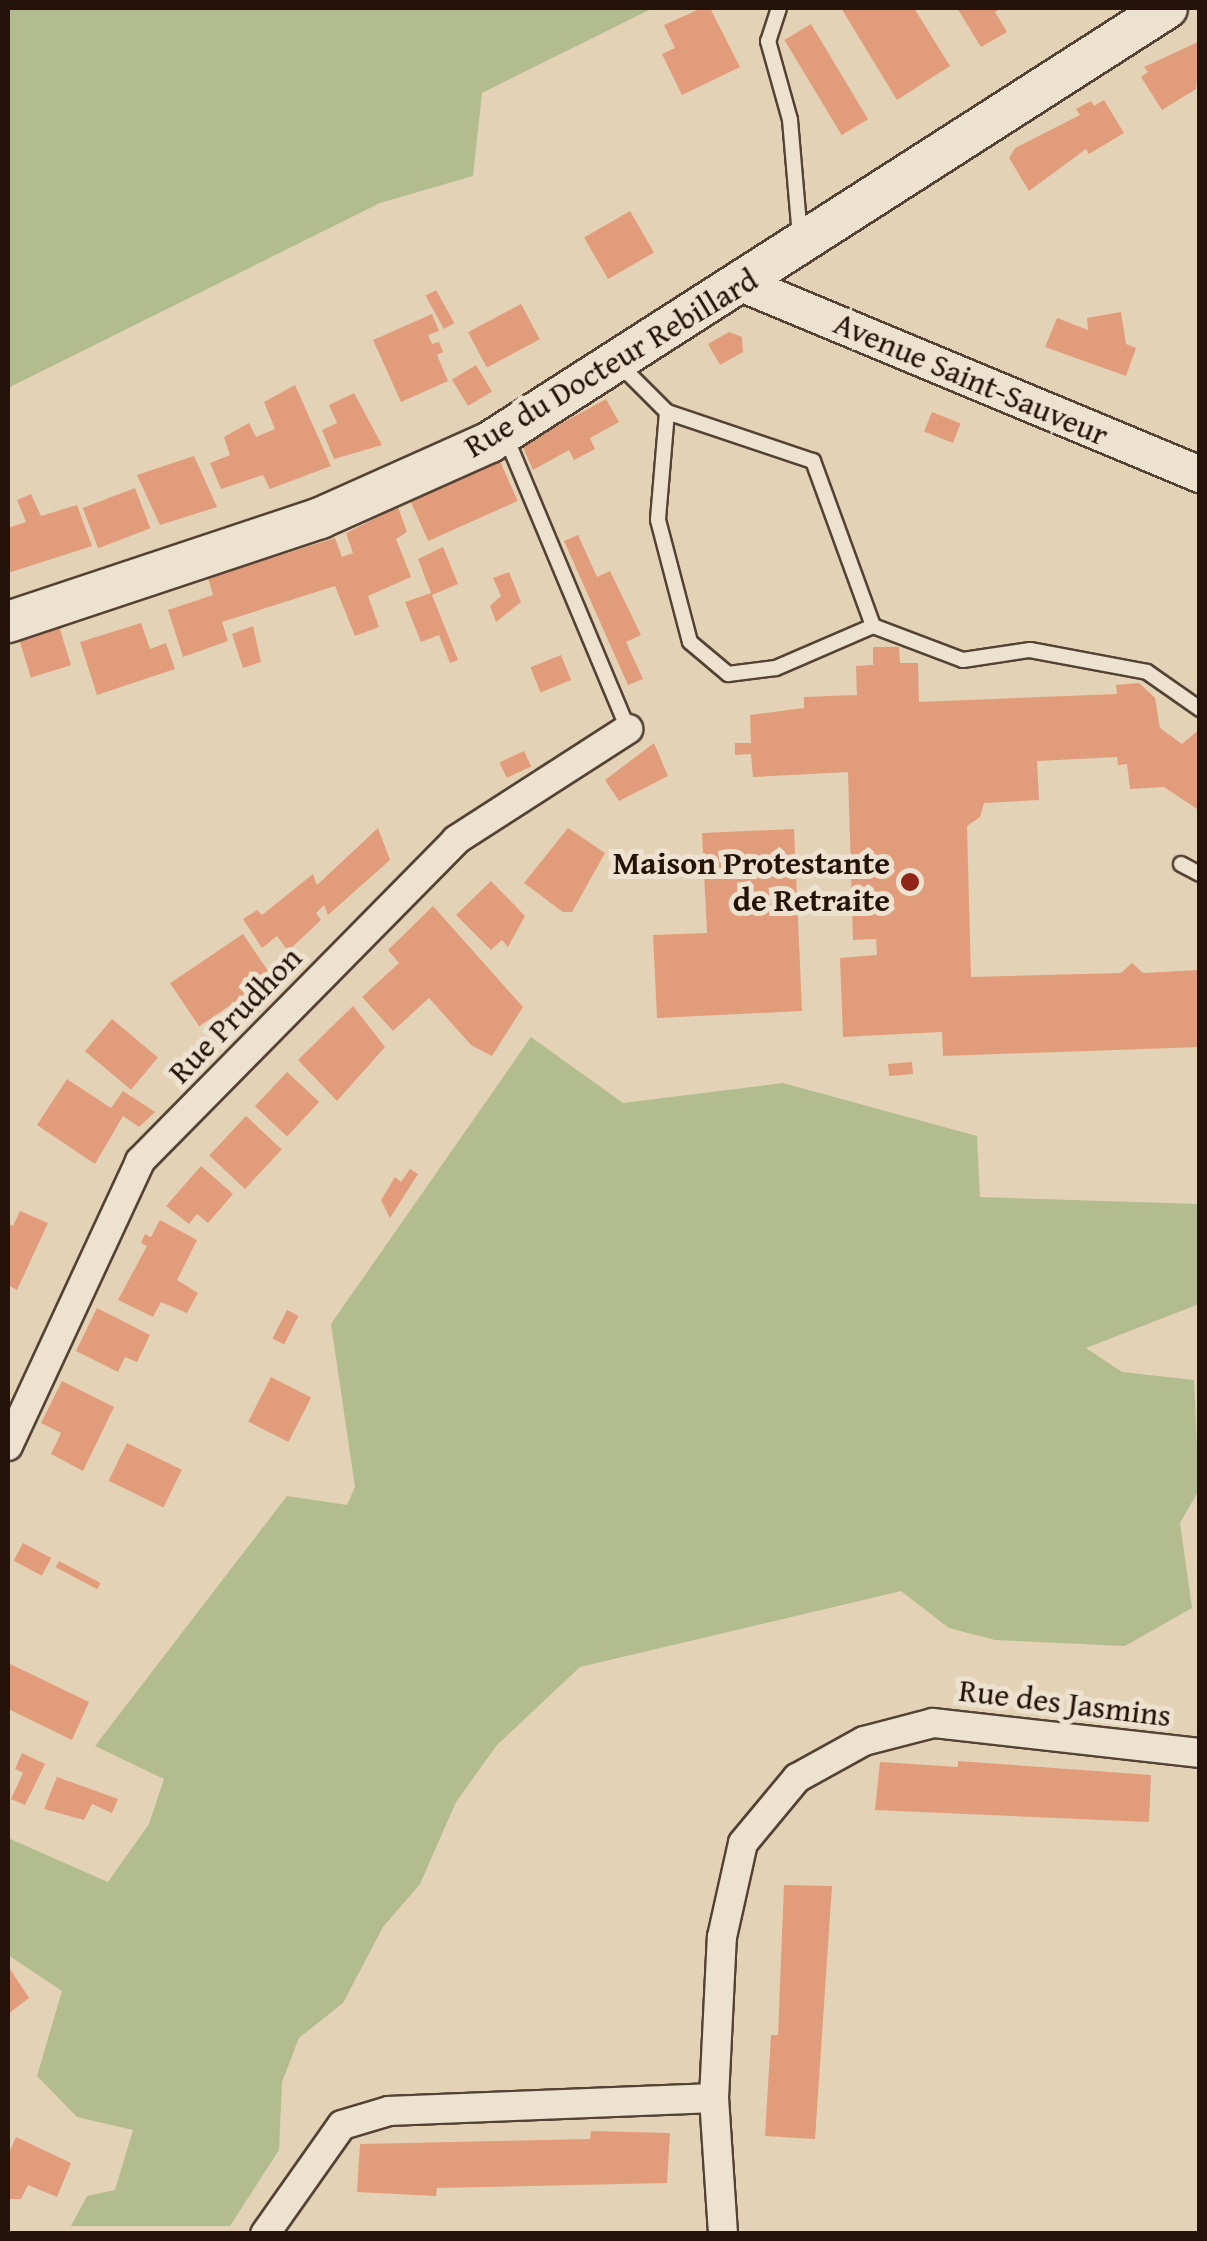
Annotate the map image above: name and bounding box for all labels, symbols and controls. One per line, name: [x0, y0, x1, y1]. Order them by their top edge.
street label: Rue du Docteur Rebillard: [458, 260, 764, 466]
street label: Avenue Saint-Sauveur: [828, 304, 1114, 454]
place label: Maison Protestante de Retraite: [613, 845, 890, 920]
marker: Maison Protestante de Retraite: [899, 871, 921, 893]
street label: Rue Prudhon: [160, 939, 310, 1091]
street label: Rue des Jasmins: [957, 1671, 1173, 1735]

